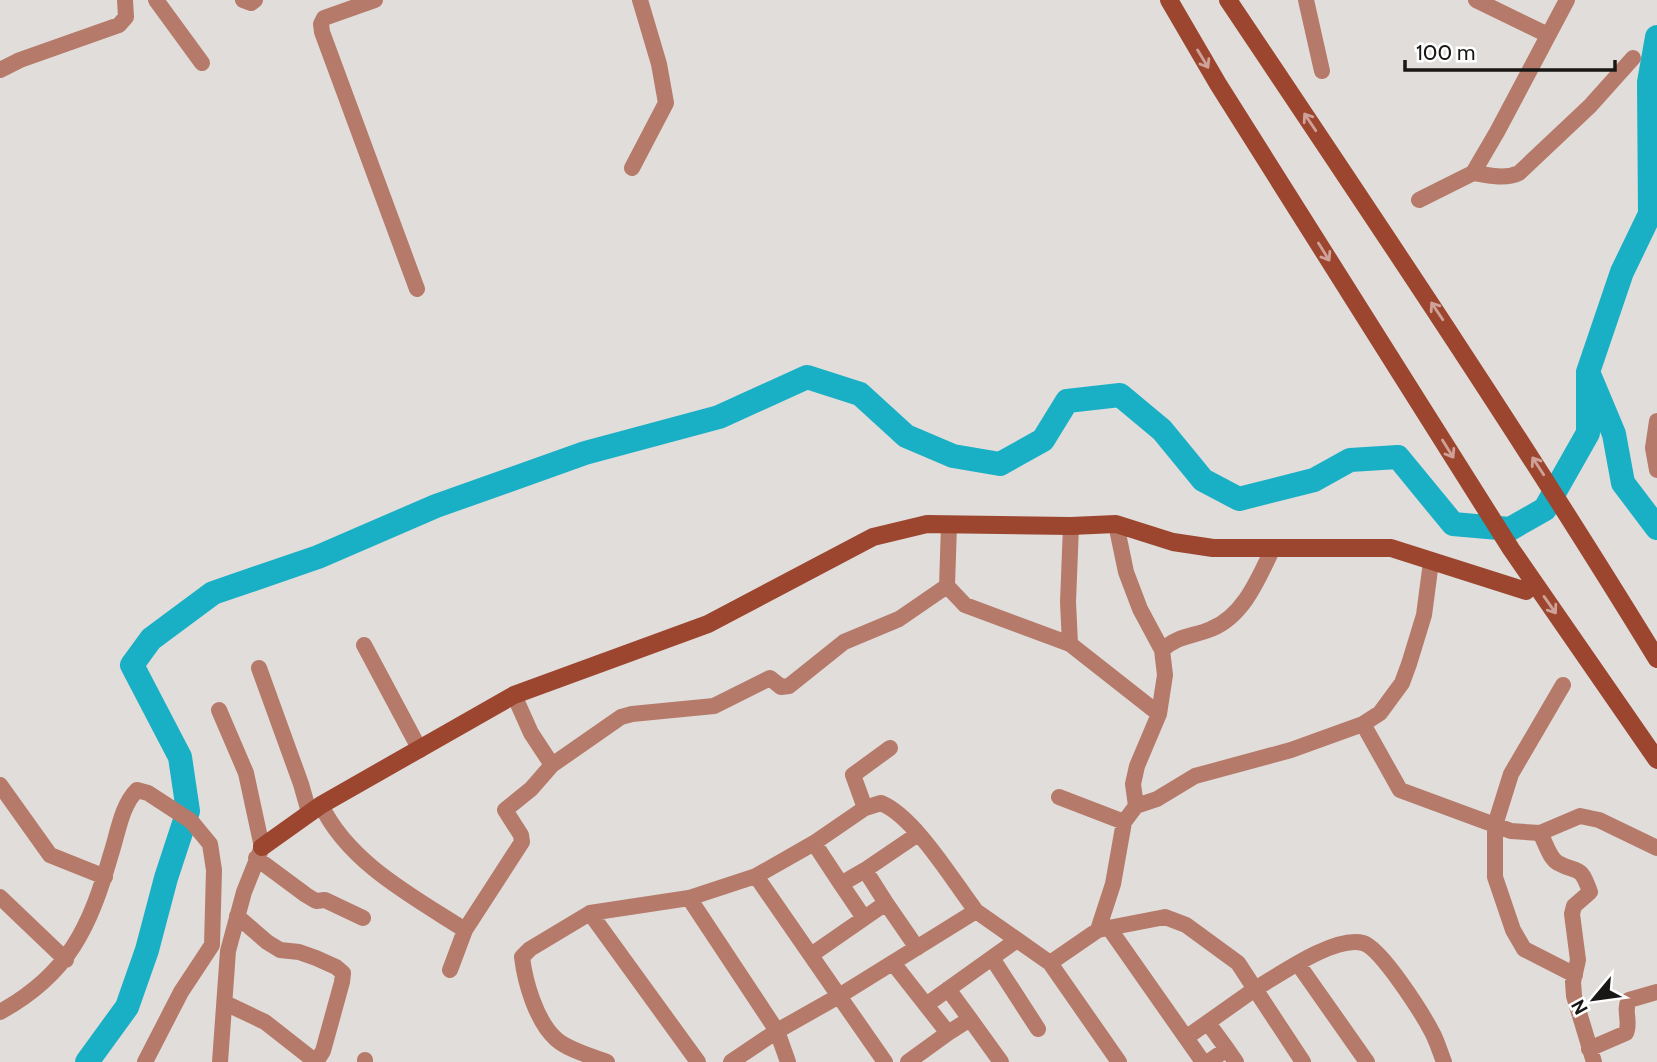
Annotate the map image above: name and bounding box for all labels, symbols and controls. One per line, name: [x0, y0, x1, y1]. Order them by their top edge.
scale bar: [1405, 28, 1615, 72]
text: 100 m: [1416, 40, 1475, 65]
one-way arrow: [1196, 49, 1210, 69]
one-way arrow: [1303, 113, 1317, 132]
one-way arrow: [1317, 241, 1331, 261]
one-way arrow: [1429, 302, 1444, 321]
one-way arrow: [1441, 438, 1455, 458]
one-way arrow: [1530, 457, 1544, 477]
one-way arrow: [1543, 595, 1557, 614]
north arrow: [1559, 964, 1629, 1034]
text: N: [1566, 996, 1593, 1018]

